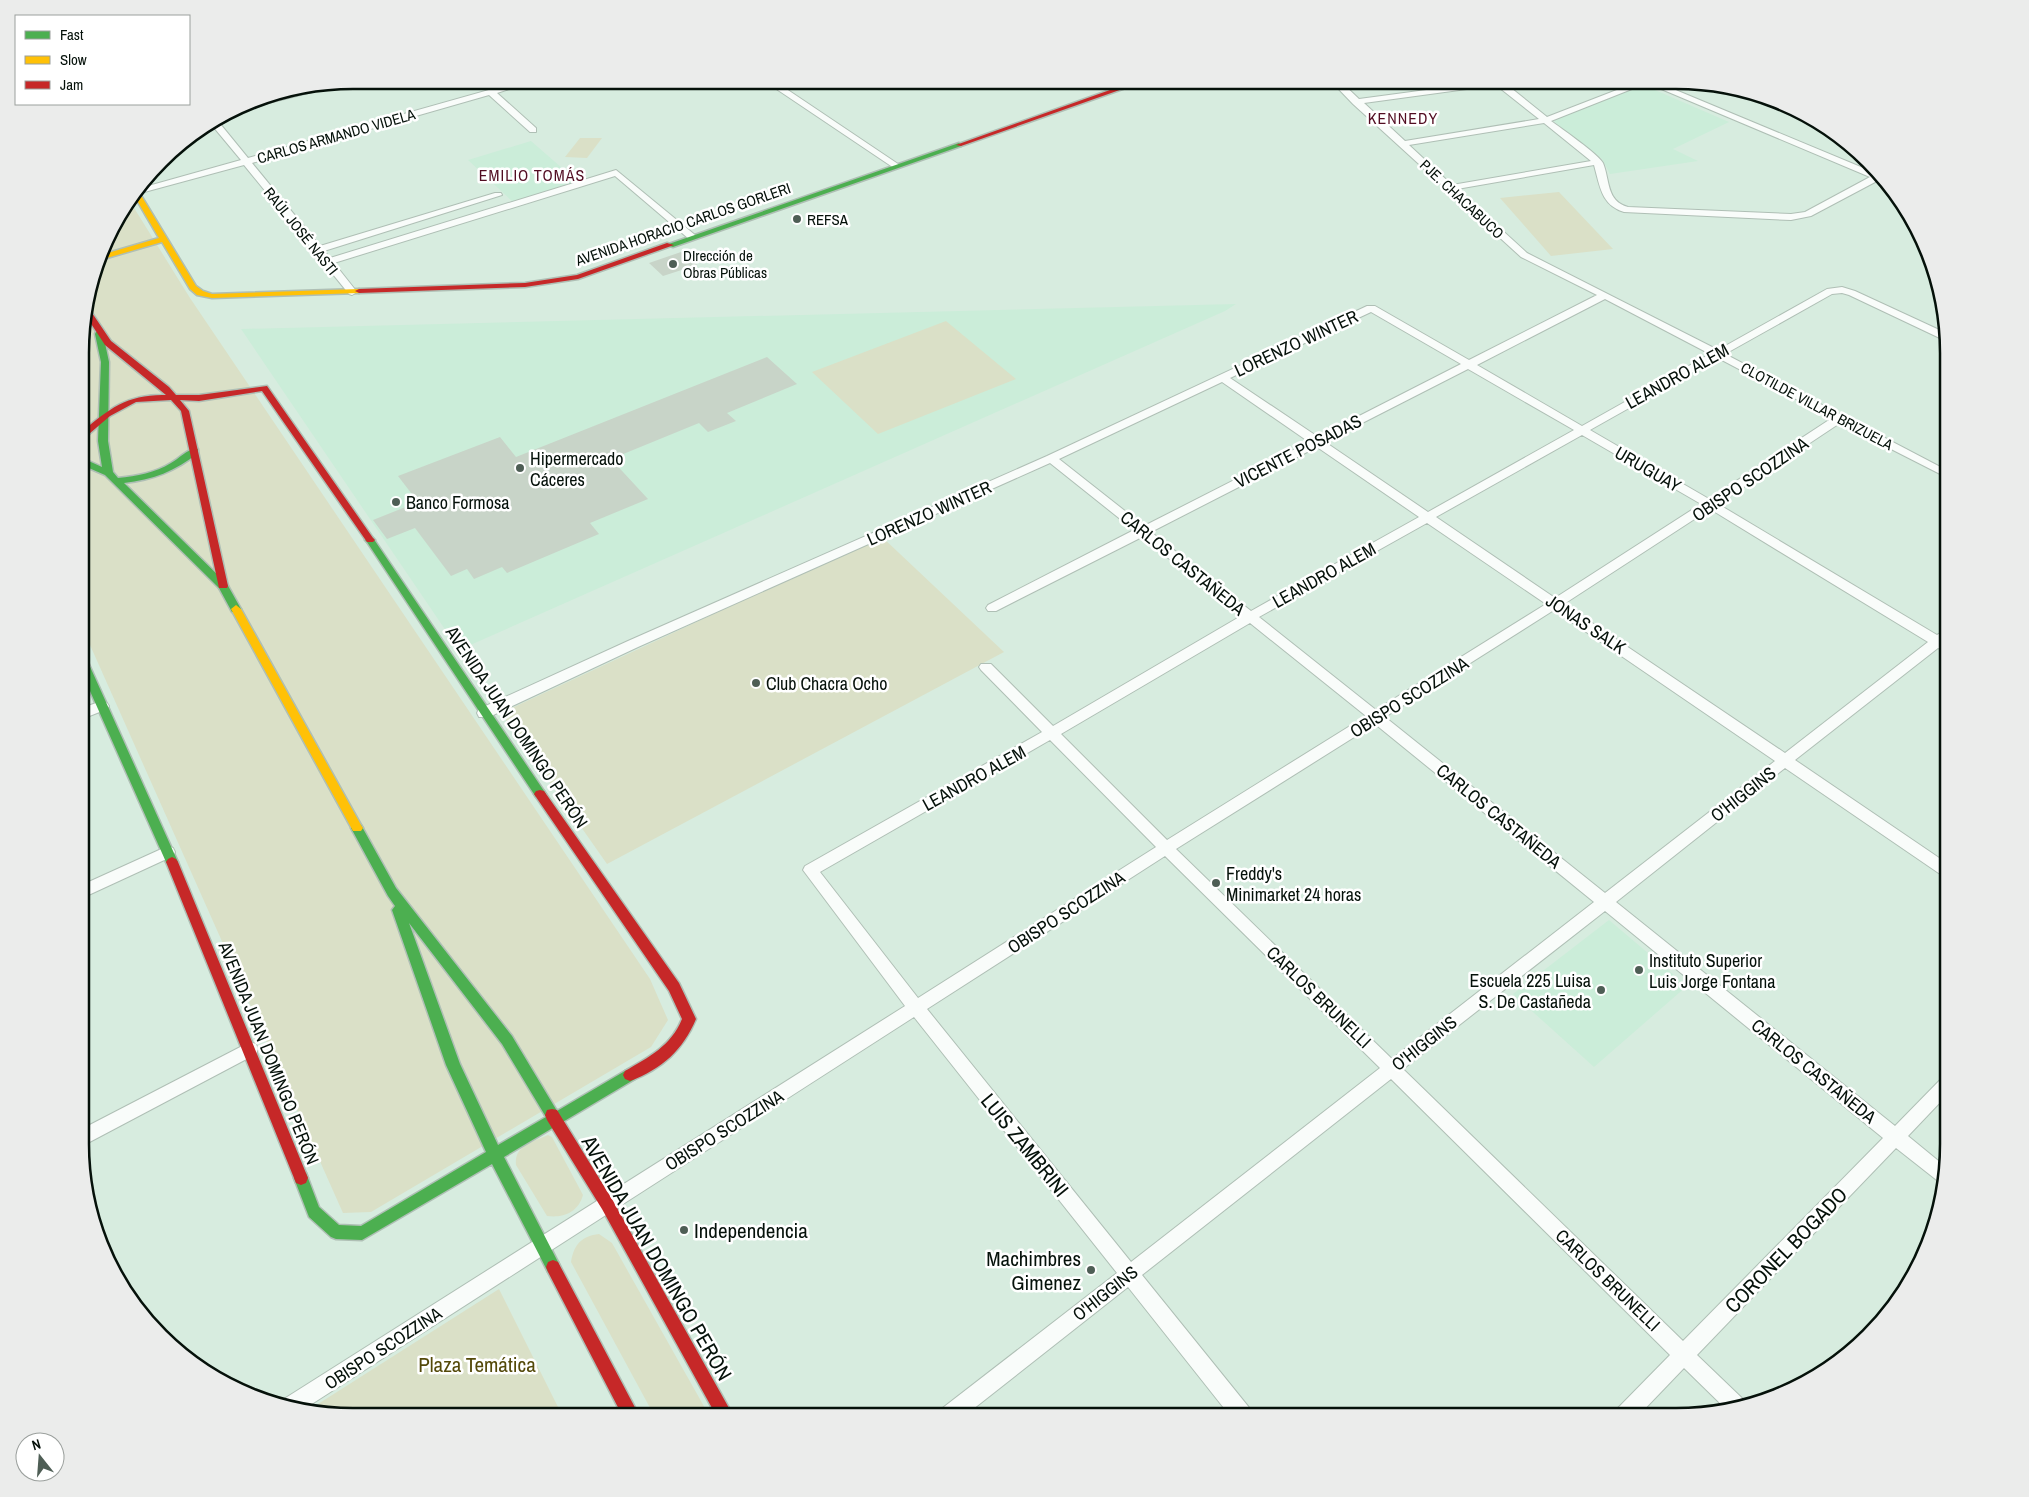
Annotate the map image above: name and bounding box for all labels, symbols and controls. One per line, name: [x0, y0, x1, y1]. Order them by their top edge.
legend: [15, 15, 190, 105]
text: Fast: [60, 24, 84, 45]
text: Slow: [60, 49, 87, 70]
text: Jam: [60, 74, 83, 95]
street label: CARLOS ARMANDO VIDELA: [255, 103, 418, 169]
district label: KENNEDY: [1368, 107, 1438, 129]
street label: PJE. CHACABUCO: [1415, 154, 1509, 244]
district label: EMILIO TOMÁS: [479, 164, 585, 186]
street label: AVENIDA HORACIO CARLOS GORLERI: [572, 177, 793, 271]
street label: RAÚL JOSÉ NASTI: [259, 183, 343, 279]
place label: REFSA: [807, 209, 849, 230]
marker: REFSA: [791, 213, 803, 225]
place label: DIrección de Obras Públicas: [683, 245, 767, 283]
marker: DIrección de Obras Públicas: [667, 258, 679, 270]
street label: LORENZO WINTER: [1230, 303, 1362, 383]
street label: LEANDRO ALEM: [1621, 337, 1733, 415]
street label: CLOTILDE VILLAR BRIZUELA: [1737, 357, 1897, 455]
street label: VICENTE POSADAS: [1230, 408, 1366, 494]
street label: OBISPO SCOZZINA: [1687, 431, 1813, 527]
street label: URUGUAY: [1610, 440, 1686, 498]
place label: Hipermercado Cáceres: [530, 446, 624, 492]
marker: Hipermercado Cáceres: [514, 462, 526, 474]
street label: LORENZO WINTER: [863, 474, 995, 552]
place label: Banco Formosa: [406, 490, 509, 515]
marker: Banco Formosa: [390, 496, 402, 508]
street label: CARLOS CASTAÑEDA: [1115, 505, 1251, 621]
street label: LEANDRO ALEM: [1268, 536, 1380, 614]
street label: JONAS SALK: [1541, 588, 1631, 660]
street label: AVENIDA JUAN DOMINGO PERÓN: [439, 620, 594, 833]
street label: OBISPO SCOZZINA: [1345, 650, 1473, 743]
place label: Club Chacra Ocho: [766, 671, 887, 696]
marker: Club Chacra Ocho: [750, 677, 762, 689]
street label: LEANDRO ALEM: [918, 739, 1030, 817]
street label: CARLOS CASTAÑEDA: [1431, 758, 1567, 874]
street label: O'HIGGINS: [1705, 760, 1781, 827]
place label: Freddy's Minimarket 24 horas: [1226, 861, 1361, 907]
street label: OBISPO SCOZZINA: [1002, 865, 1130, 959]
marker: Freddy's Minimarket 24 horas: [1210, 877, 1222, 889]
street label: AVENIDA JUAN DOMINGO PERÓN: [212, 937, 325, 1168]
street label: CARLOS BRUNELLI: [1261, 940, 1377, 1054]
place label: Instituto Superior Luis Jorge Fontana: [1649, 948, 1775, 994]
marker: Instituto Superior Luis Jorge Fontana: [1633, 964, 1645, 976]
place label: Escuela 225 Luisa S. De Castañeda: [1470, 968, 1591, 1014]
marker: Escuela 225 Luisa S. De Castañeda: [1595, 984, 1607, 996]
street label: O'HIGGINS: [1386, 1009, 1462, 1076]
street label: CARLOS CASTAÑEDA: [1746, 1013, 1882, 1129]
street label: OBISPO SCOZZINA: [660, 1083, 788, 1176]
street label: LUIS ZAMBRINI: [974, 1087, 1076, 1203]
street label: AVENIDA JUAN DOMINGO PERÓN: [574, 1129, 739, 1386]
street label: CORONEL BOGADO: [1718, 1181, 1854, 1319]
place label: Independencia: [694, 1216, 808, 1245]
street label: CARLOS BRUNELLI: [1550, 1223, 1666, 1337]
marker: Independencia: [678, 1224, 690, 1236]
place label: Machimbres Gimenez: [986, 1244, 1081, 1297]
street label: O'HIGGINS: [1067, 1259, 1143, 1326]
marker: Machimbres Gimenez: [1085, 1264, 1097, 1276]
street label: OBISPO SCOZZINA: [319, 1301, 447, 1395]
park label: Plaza Temática: [418, 1350, 536, 1379]
north arrow: [15, 1432, 65, 1482]
text: N: [30, 1435, 43, 1454]

